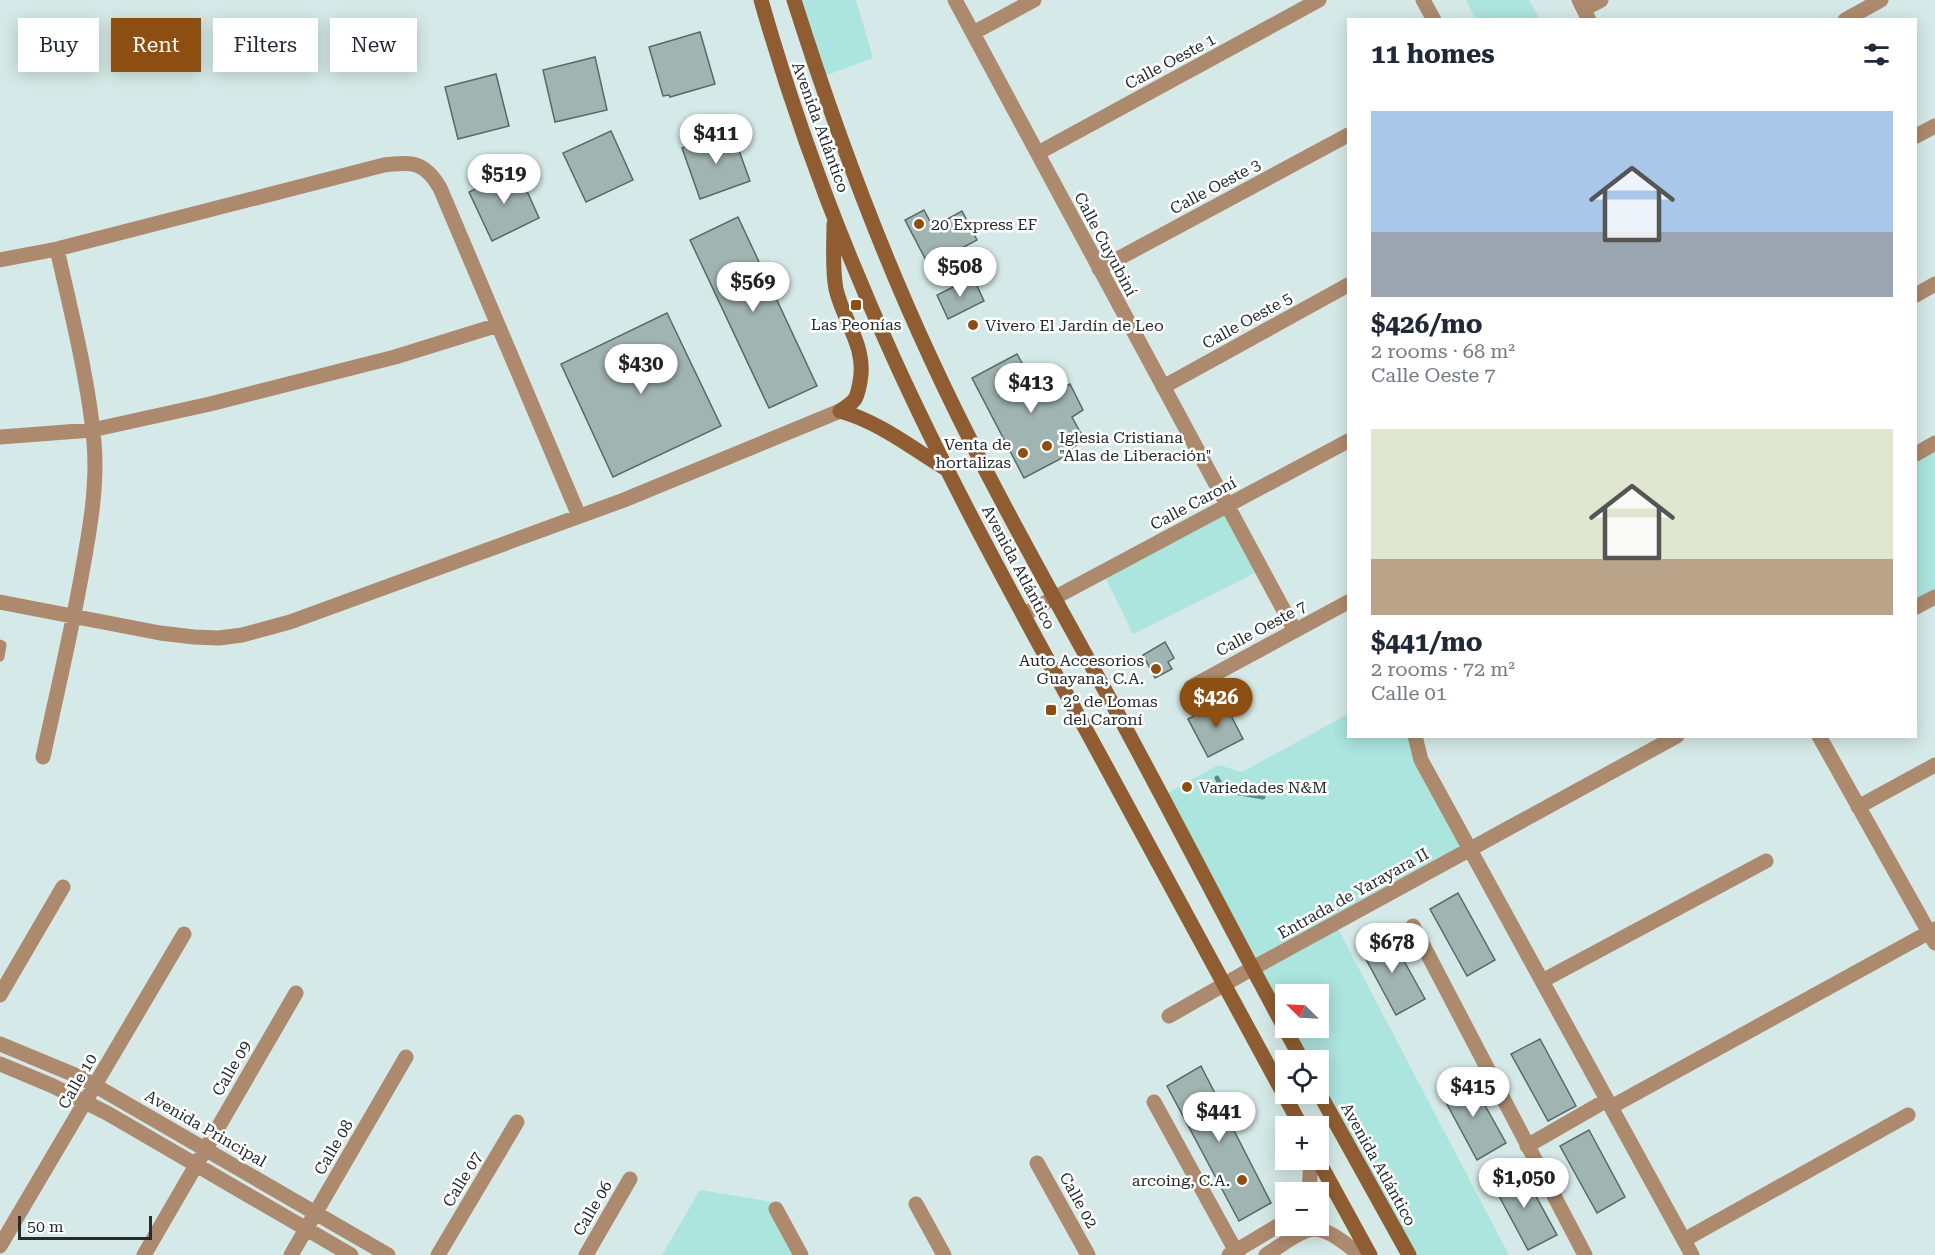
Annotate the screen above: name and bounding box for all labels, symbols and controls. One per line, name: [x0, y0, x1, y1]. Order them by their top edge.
chip: Buy: [18, 18, 99, 72]
chip: Rent: [111, 18, 201, 72]
chip: Filters: [213, 18, 318, 72]
chip: New: [330, 18, 417, 72]
street label: Calle Oeste 1: [1122, 30, 1219, 93]
icon: filters: [1860, 38, 1893, 71]
text: 11 homes: [1371, 39, 1495, 69]
street label: Avenida Atlántico: [788, 59, 853, 195]
pin: $411: [680, 114, 752, 165]
text: $411: [694, 121, 738, 145]
icon: home: [1578, 150, 1686, 258]
pin: $519: [468, 154, 540, 205]
street label: Calle Oeste 3: [1167, 155, 1264, 218]
text: $519: [482, 161, 526, 185]
street label: Calle Cuyubiní: [1070, 189, 1141, 299]
place label: 20 Express EF: [931, 215, 1037, 234]
marker: 20 Express EF: [912, 217, 926, 231]
pin: $508: [924, 247, 996, 298]
text: $508: [938, 254, 982, 278]
pin: $569: [717, 262, 789, 313]
text: $569: [731, 269, 775, 293]
street label: Calle Oeste 5: [1199, 288, 1295, 353]
marker: Las Peonías: [849, 298, 863, 312]
text: $426/mo: [1371, 309, 1483, 339]
place label: Las Peonías: [811, 315, 902, 334]
place label: Vivero El Jardín de Leo: [985, 316, 1164, 335]
marker: Vivero El Jardín de Leo: [966, 318, 980, 332]
text: 2 rooms · 68 m²: [1371, 339, 1515, 363]
pin: $430: [605, 344, 677, 395]
text: $430: [619, 351, 663, 375]
pin: $413: [995, 363, 1067, 414]
text: Calle Oeste 7: [1371, 363, 1496, 387]
text: $413: [1009, 370, 1053, 394]
place label: Iglesia Cristiana "Alas de Liberación": [1059, 428, 1212, 465]
place label: Venta de hortalizas: [936, 435, 1011, 472]
marker: Iglesia Cristiana "Alas de Liberación": [1040, 439, 1054, 453]
marker: Venta de hortalizas: [1016, 446, 1030, 460]
icon: home: [1578, 468, 1686, 576]
street label: Calle Caroní: [1147, 473, 1239, 534]
street label: Avenida Atlántico: [978, 502, 1059, 633]
street label: Calle Oeste 7: [1213, 597, 1310, 660]
text: $441/mo: [1371, 627, 1483, 657]
place label: Auto Accesorios Guayana, C.A.: [1019, 651, 1144, 688]
text: 2 rooms · 72 m²: [1371, 657, 1515, 681]
marker: Auto Accesorios Guayana, C.A.: [1149, 662, 1163, 676]
pin: $426: [1180, 678, 1252, 729]
text: Calle 01: [1371, 681, 1447, 705]
text: $426: [1194, 685, 1238, 709]
place label: 2° de Lomas del Caroní: [1063, 692, 1158, 729]
marker: 2° de Lomas del Caroní: [1044, 703, 1058, 717]
place label: Variedades N&M: [1199, 778, 1327, 797]
marker: Variedades N&M: [1180, 780, 1194, 794]
street label: Entrada de Yarayara II: [1274, 844, 1432, 943]
pin: $678: [1356, 923, 1428, 974]
text: $678: [1370, 930, 1414, 954]
north arrow: [1275, 984, 1329, 1038]
map controls: [1275, 984, 1329, 1236]
street label: Calle 09: [208, 1037, 255, 1099]
street label: Calle 10: [54, 1050, 101, 1112]
button: locate: [1275, 1050, 1329, 1104]
pin: $415: [1437, 1067, 1509, 1118]
text: $415: [1451, 1074, 1495, 1098]
street label: Avenida Principal: [142, 1086, 270, 1171]
pin: $441: [1183, 1092, 1255, 1143]
text: $441: [1197, 1099, 1241, 1123]
street label: Avenida Atlántico: [1337, 1099, 1420, 1229]
street label: Calle 08: [310, 1116, 357, 1178]
button: +: [1275, 1116, 1329, 1170]
street label: Calle 07: [439, 1148, 486, 1210]
pin: $1,050: [1475, 1158, 1573, 1209]
text: $1,050: [1493, 1165, 1555, 1189]
street label: Calle 02: [1056, 1169, 1102, 1231]
place label: arcoing, C.A.: [1132, 1171, 1230, 1190]
marker: arcoing, C.A.: [1235, 1173, 1249, 1187]
street label: Calle 06: [569, 1177, 616, 1239]
button: −: [1275, 1182, 1329, 1236]
scale bar: [18, 1213, 152, 1240]
text: 50 m: [27, 1217, 64, 1236]

